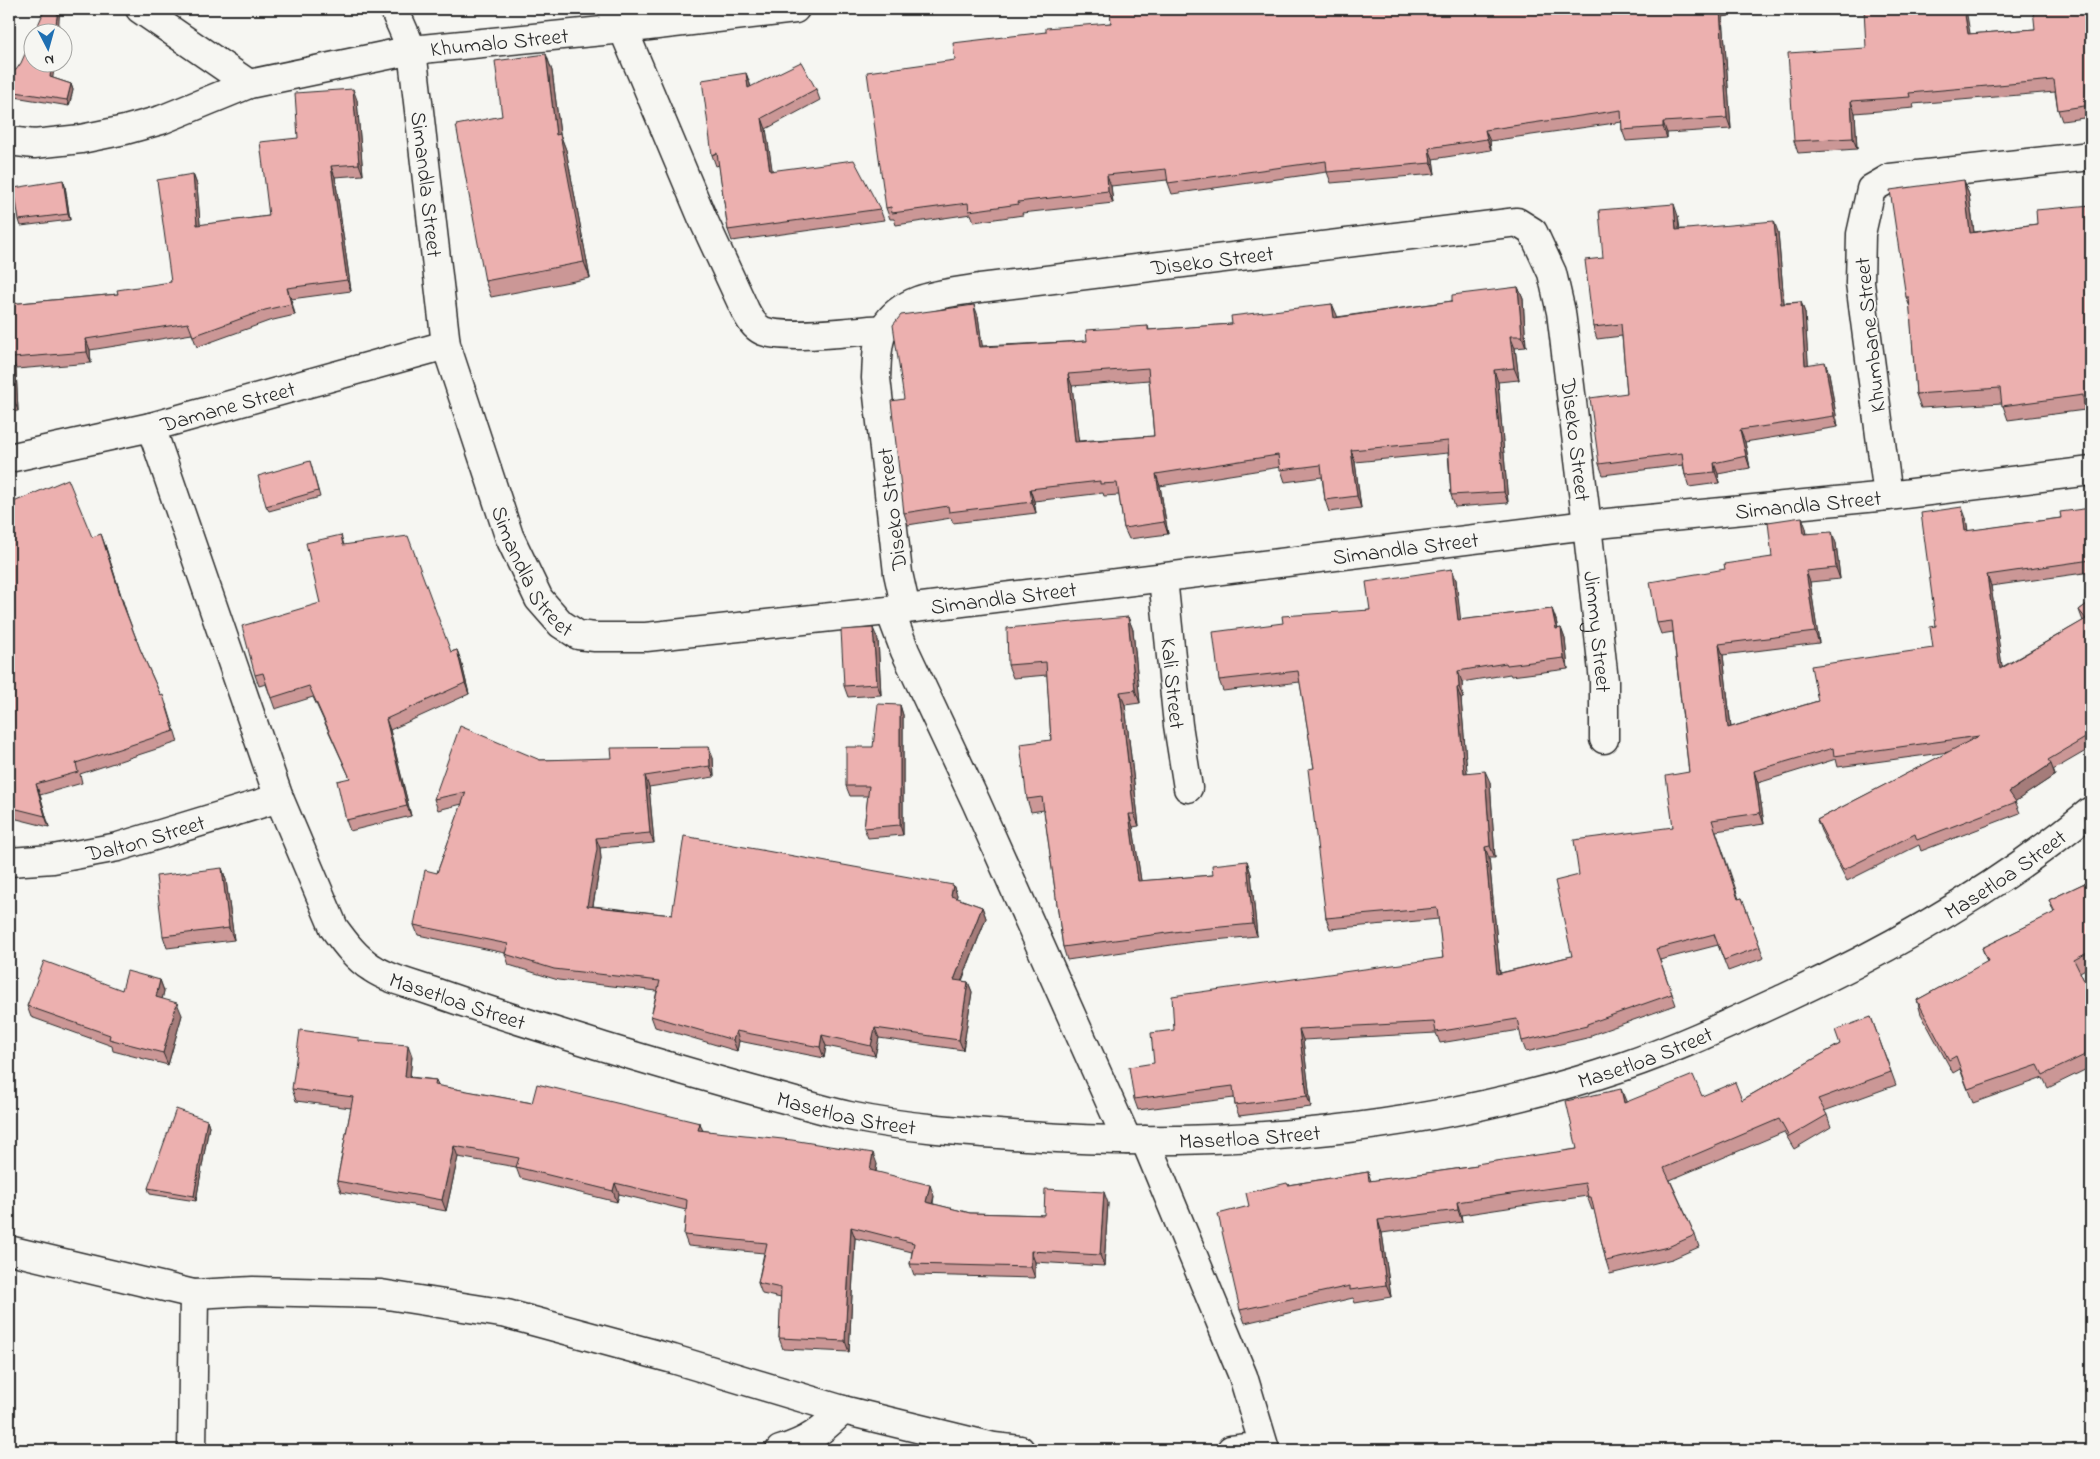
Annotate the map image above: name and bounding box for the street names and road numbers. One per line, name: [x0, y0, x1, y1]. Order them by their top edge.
street label: Khumalo Street: [429, 21, 571, 67]
street label: Simandla Street: [400, 110, 449, 260]
street label: Diseko Street: [1148, 239, 1276, 286]
street label: Khumbane Street: [1848, 255, 1896, 414]
street label: Damane Street: [156, 374, 300, 443]
street label: Diseko Street: [1550, 376, 1597, 504]
street label: Diseko Street: [871, 445, 917, 573]
street label: Simandla Street: [1734, 484, 1884, 530]
street label: Simandla Street: [481, 502, 579, 647]
street label: Simandla Street: [1331, 525, 1481, 575]
street label: Jimmy Street: [1573, 570, 1617, 693]
street label: Simandla Street: [929, 575, 1079, 625]
street label: Kali Street: [1150, 637, 1192, 732]
street label: Dalton Street: [83, 808, 210, 872]
street label: Masetloa Street: [1939, 823, 2075, 929]
street label: Masetloa Street: [384, 965, 530, 1041]
street label: Masetloa Street: [1574, 1020, 1719, 1099]
street label: Masetloa Street: [773, 1084, 918, 1146]
street label: Masetloa Street: [1178, 1118, 1323, 1159]

